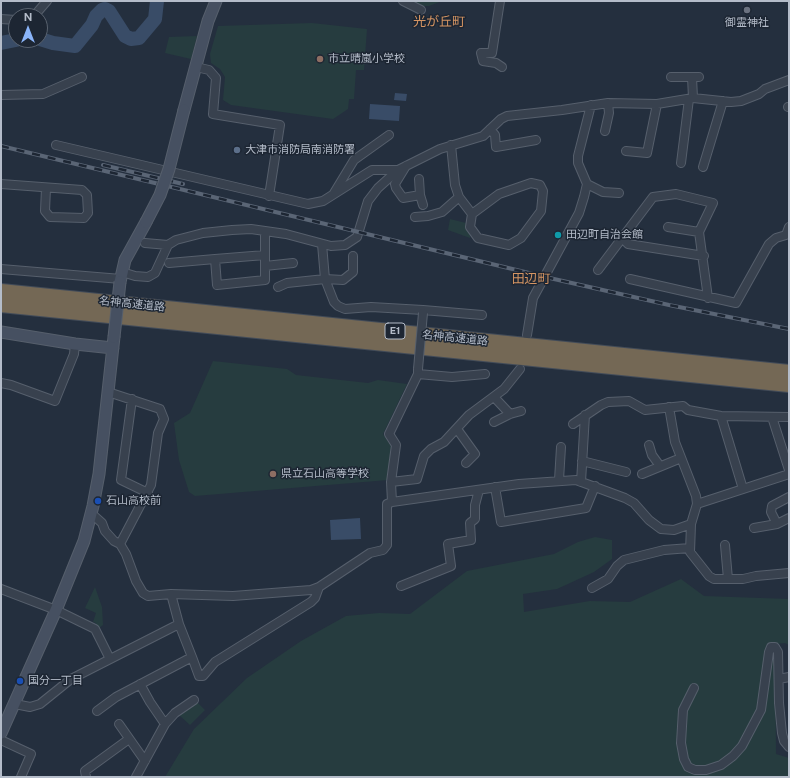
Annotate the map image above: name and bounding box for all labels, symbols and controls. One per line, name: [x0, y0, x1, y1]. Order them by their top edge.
marker: 御霊神社: [742, 5, 752, 15]
north arrow: [8, 8, 48, 48]
text: N: [24, 11, 32, 23]
district label: 光が丘町: [413, 14, 465, 30]
place label: 御霊神社: [725, 16, 769, 30]
place label: 市立晴嵐小学校: [328, 52, 405, 66]
marker: 市立晴嵐小学校: [315, 54, 325, 64]
place label: 大津市消防局南消防署: [245, 143, 355, 157]
marker: 大津市消防局南消防署: [232, 145, 242, 155]
place label: 田辺町自治会館: [566, 228, 643, 242]
marker: 田辺町自治会館: [553, 230, 563, 240]
district label: 田辺町: [512, 271, 550, 287]
street label: 名神高速道路: [98, 294, 166, 314]
road number: E1: [385, 323, 405, 339]
street label: 名神高速道路: [421, 328, 489, 348]
place label: 県立石山高等学校: [281, 467, 369, 481]
marker: 県立石山高等学校: [268, 469, 278, 479]
place label: 石山高校前: [106, 494, 161, 508]
marker: 石山高校前: [93, 496, 103, 506]
place label: 国分一丁目: [28, 674, 83, 688]
marker: 国分一丁目: [15, 676, 25, 686]

